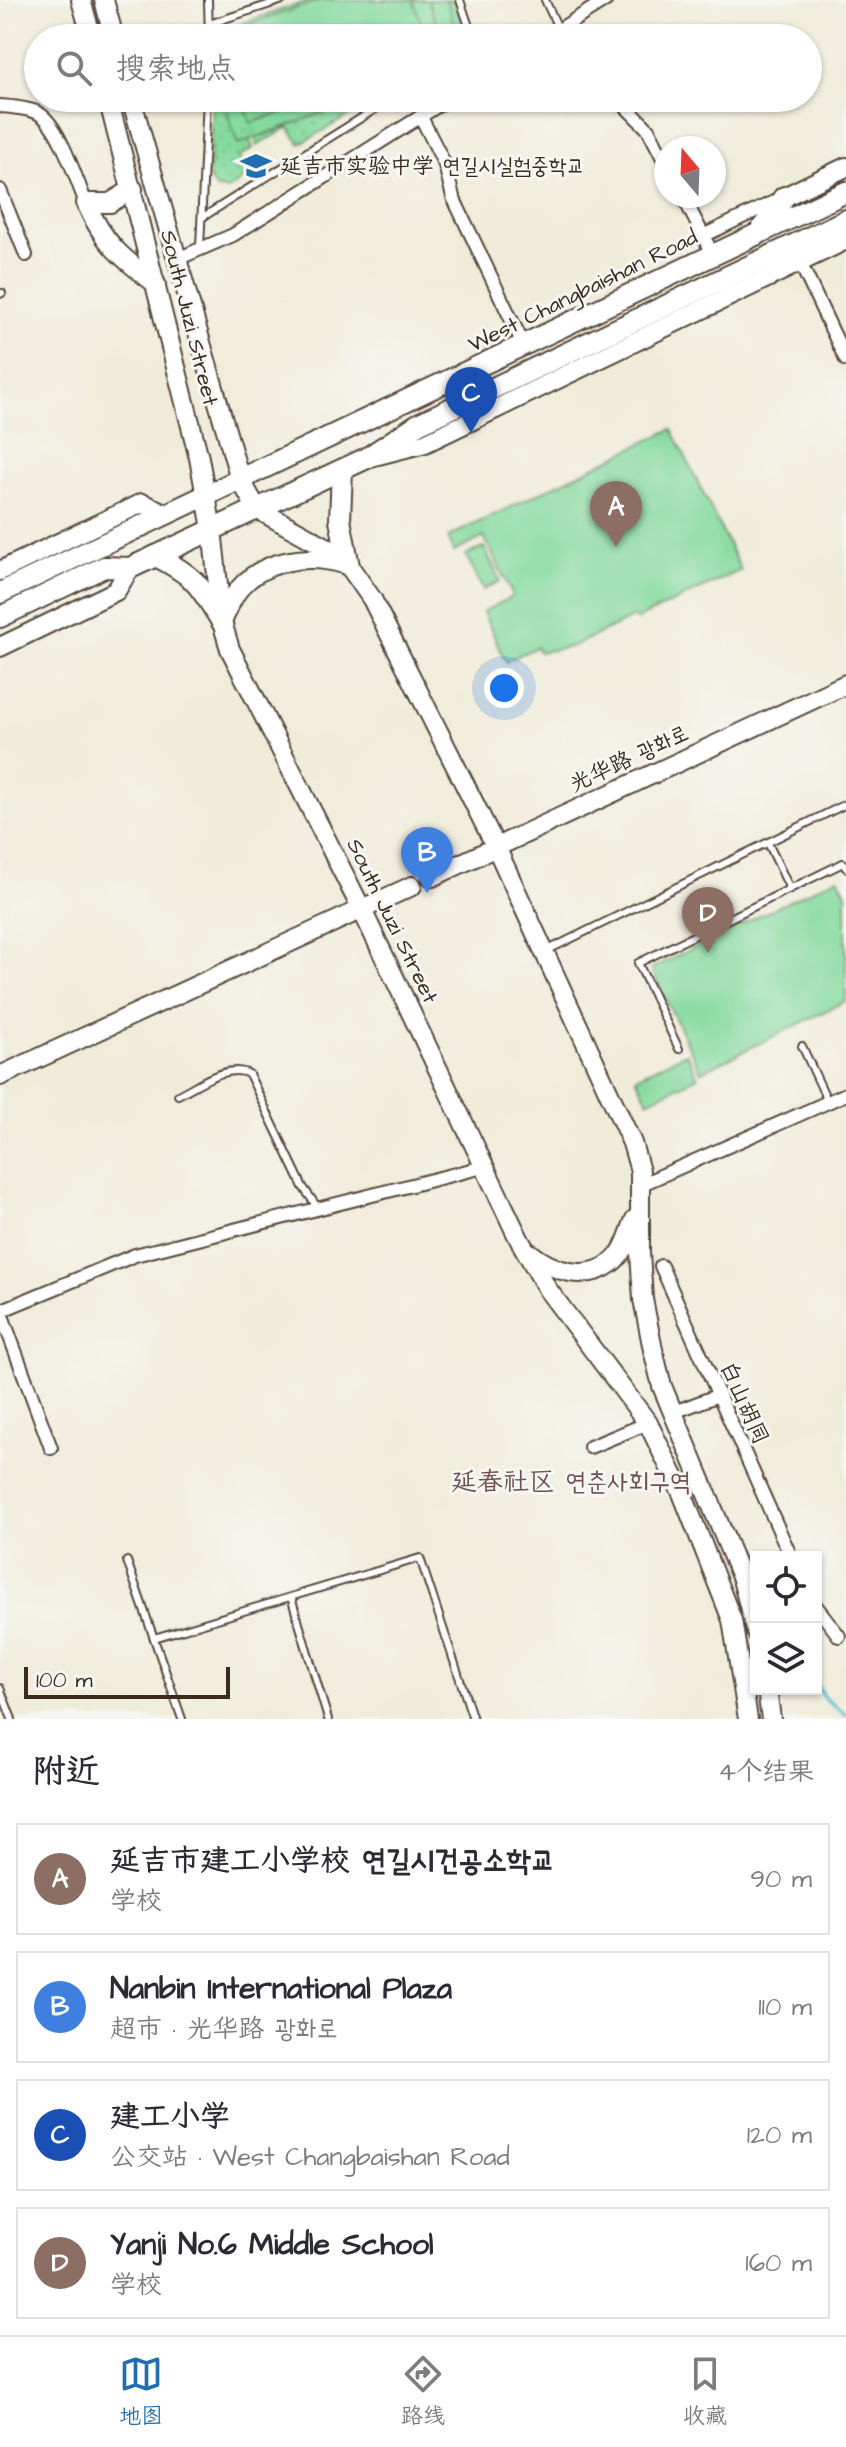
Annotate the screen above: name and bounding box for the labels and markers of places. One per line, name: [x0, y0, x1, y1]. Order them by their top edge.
school or university icon: 延吉市实验中学 연길시실험중학교: [239, 149, 273, 183]
place label: 延吉市实验中学 연길시실험중학교: [280, 151, 584, 182]
pin: C: [445, 367, 497, 433]
pin: A: [590, 481, 642, 547]
pin: B: [401, 827, 453, 893]
pin: D: [682, 887, 734, 953]

